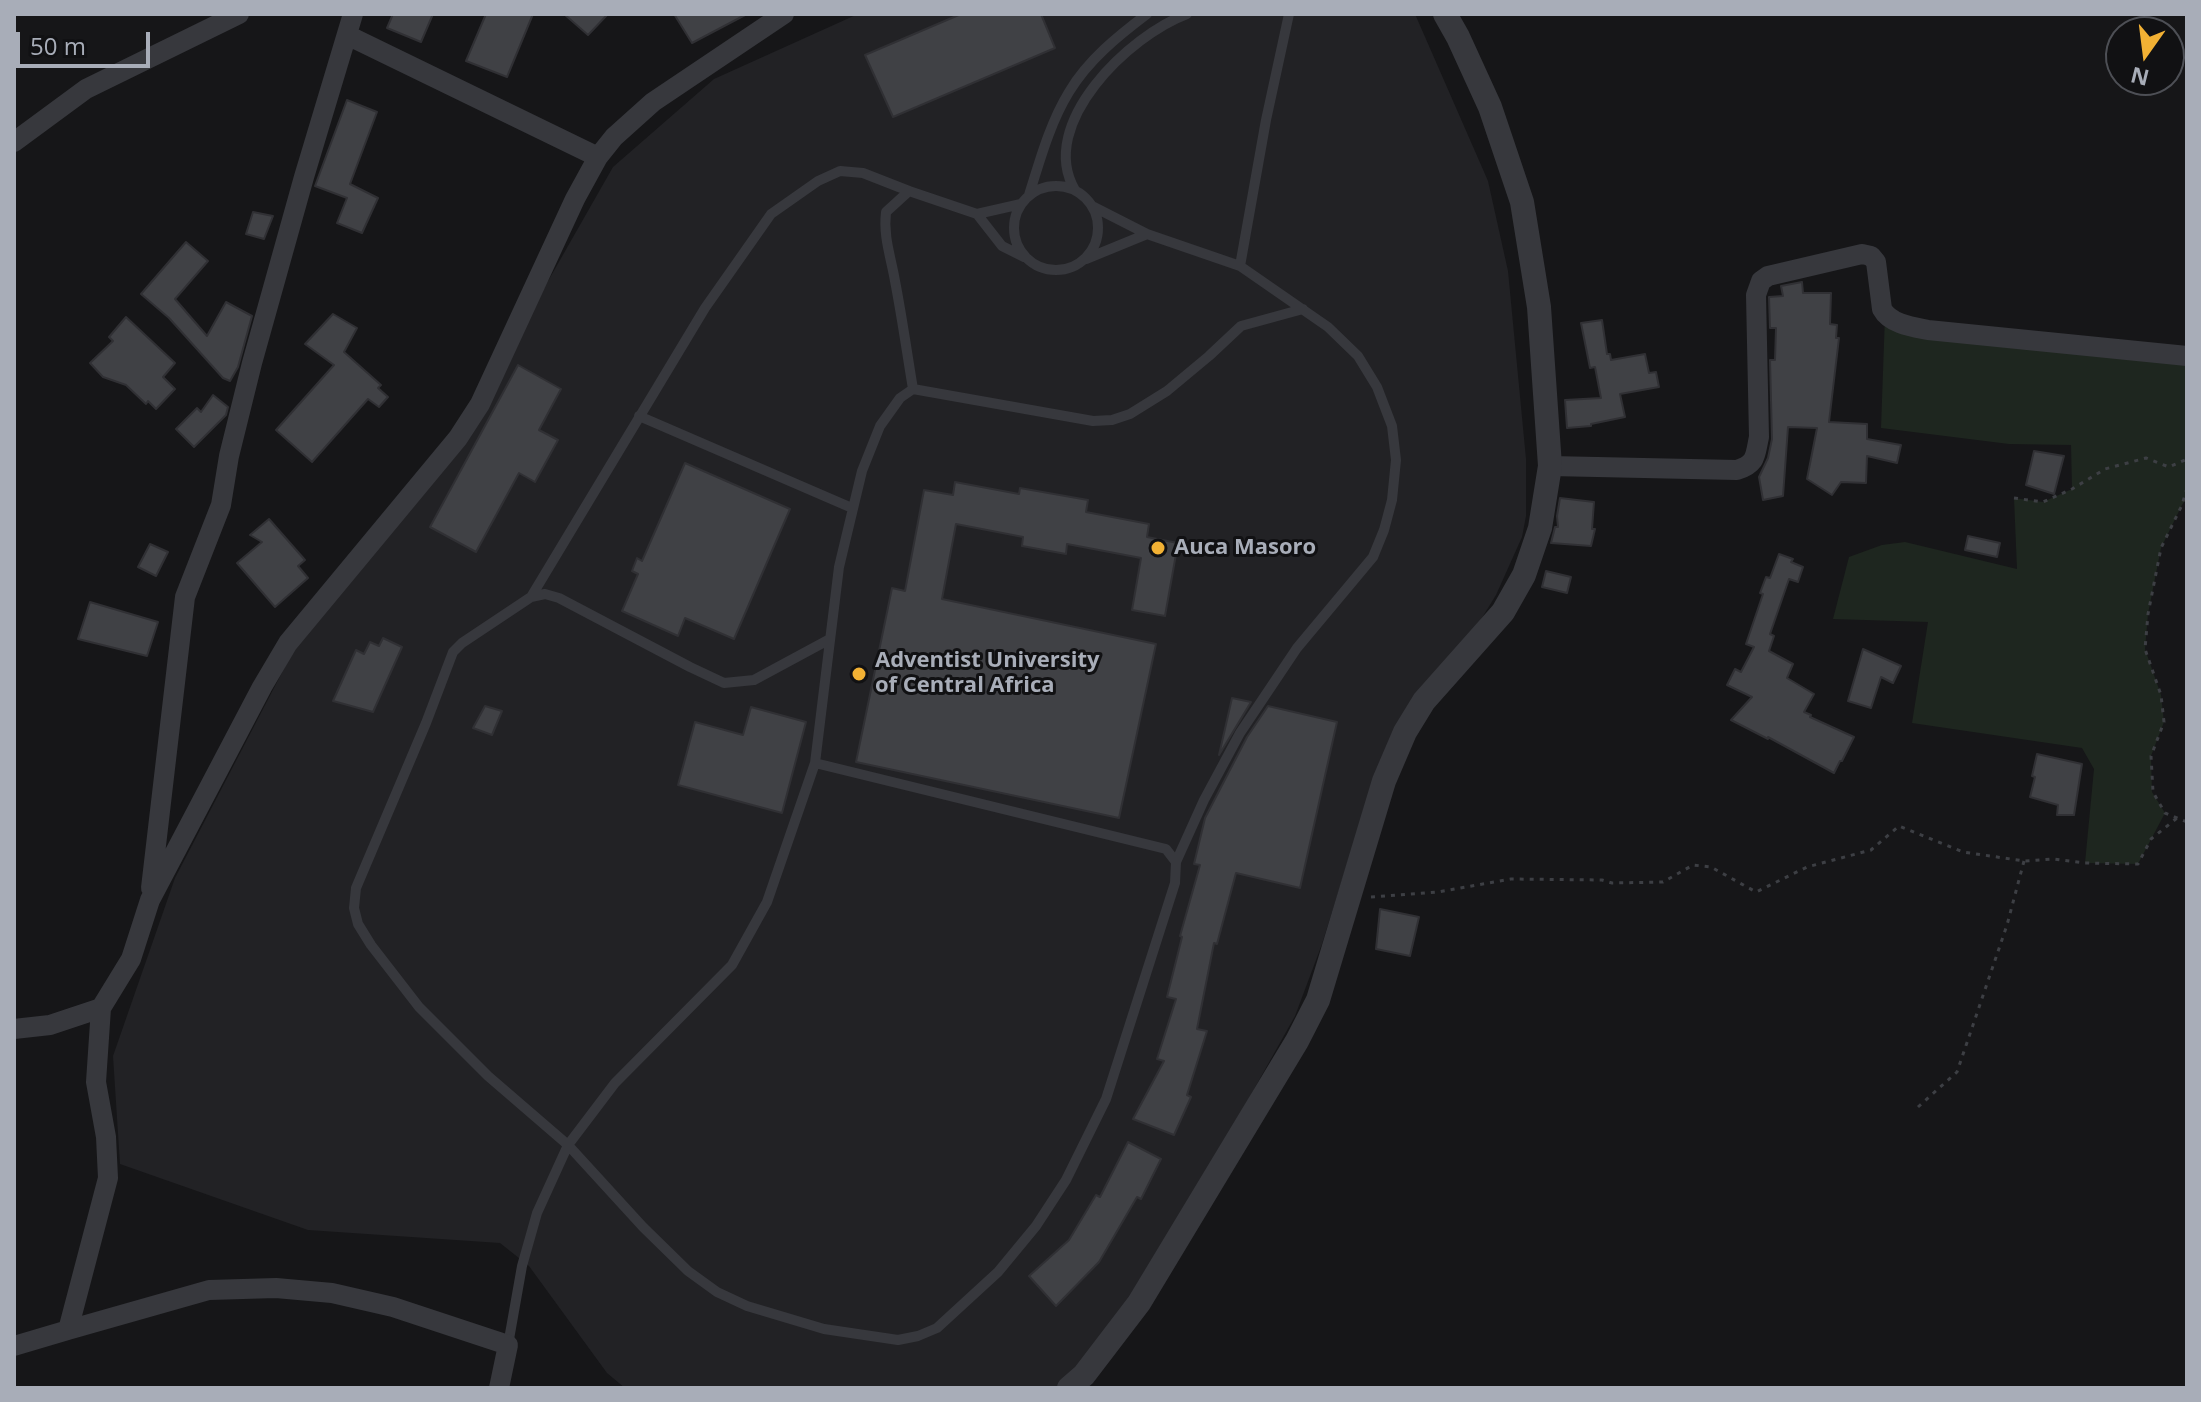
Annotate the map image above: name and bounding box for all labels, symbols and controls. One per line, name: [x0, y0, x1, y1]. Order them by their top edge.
scale bar: [20, 16, 154, 66]
north arrow: [2105, 16, 2185, 96]
text: 50 m: [30, 29, 86, 62]
text: N: [2127, 61, 2152, 94]
place label: Auca Masoro: [1174, 535, 1316, 561]
marker: Auca Masoro: [1149, 539, 1167, 557]
place label: Adventist University of Central Africa: [875, 648, 1100, 700]
marker: Adventist University of Central Africa: [850, 665, 868, 683]

